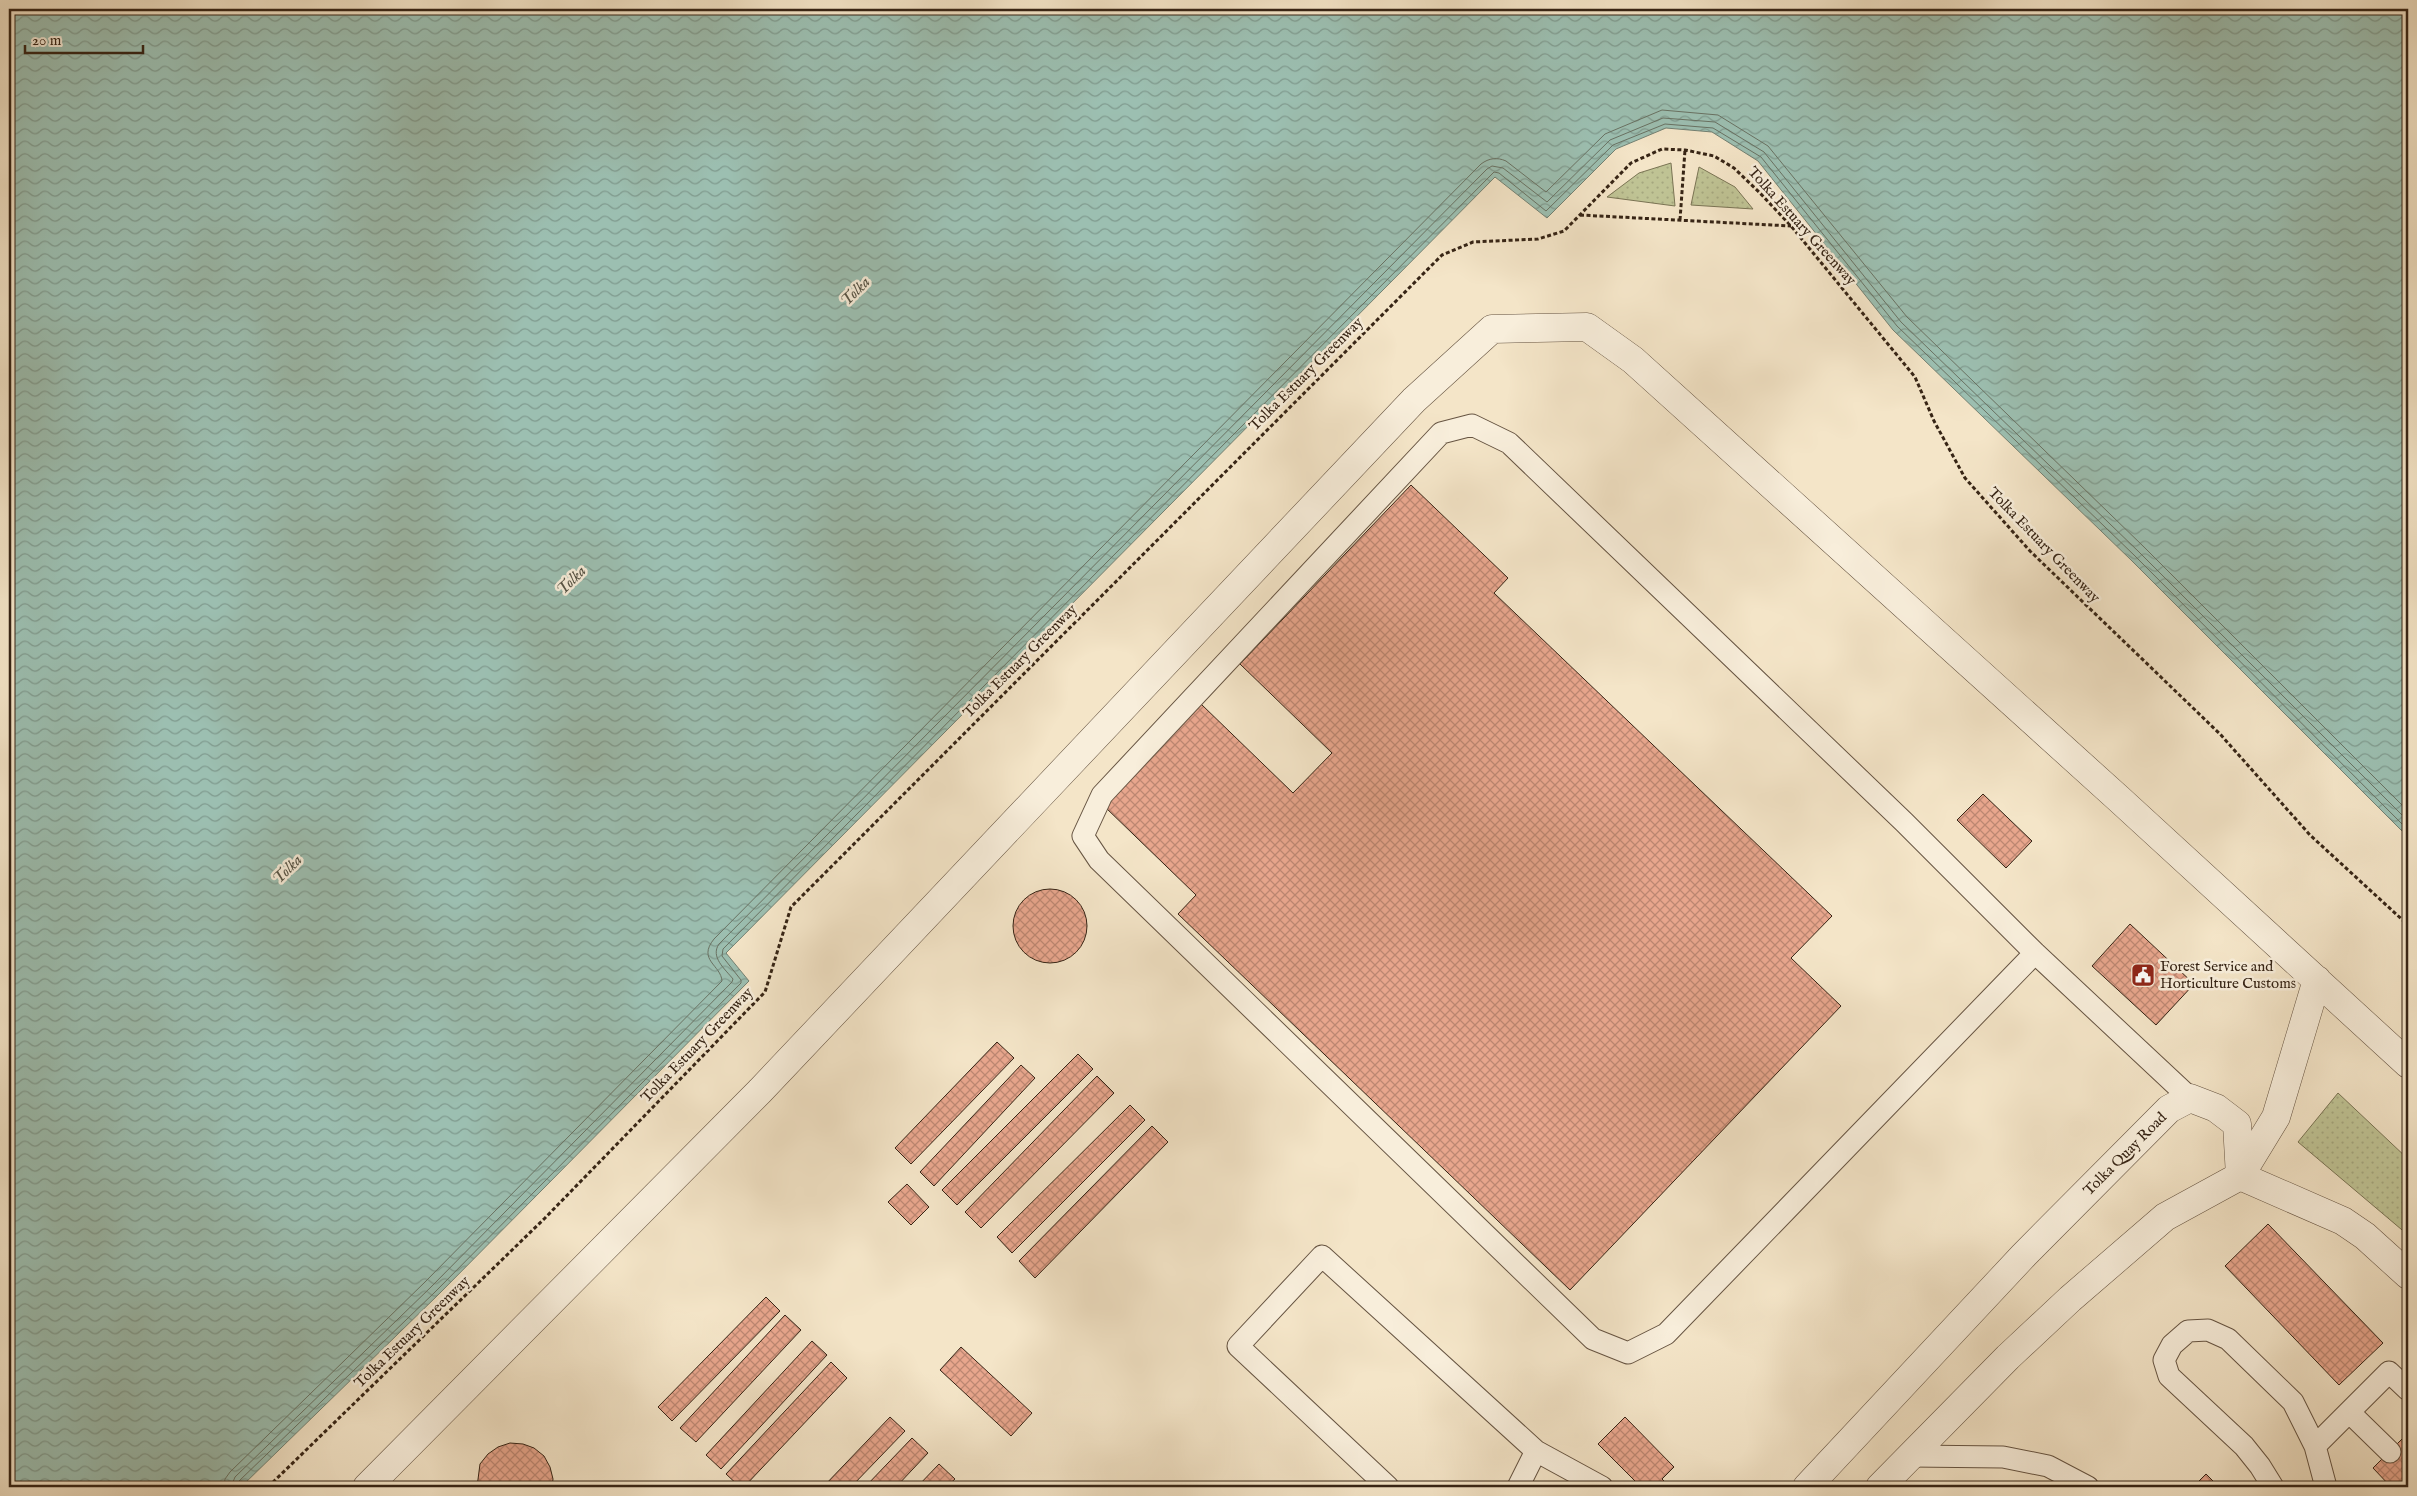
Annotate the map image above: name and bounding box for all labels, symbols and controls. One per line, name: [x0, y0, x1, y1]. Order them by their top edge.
scale bar: [25, 22, 142, 54]
text: 20 m: [32, 31, 62, 50]
street label: Tolka Estuary Greenway: [1744, 163, 1861, 290]
water label: Tolka: [837, 273, 875, 311]
street label: Tolka Estuary Greenway: [1245, 313, 1367, 435]
street label: Tolka Estuary Greenway: [1984, 483, 2105, 607]
water label: Tolka: [553, 562, 591, 600]
street label: Tolka Estuary Greenway: [959, 600, 1081, 722]
water label: Tolka: [269, 851, 307, 889]
place label: Forest Service and Horticulture Customs: [2160, 957, 2296, 993]
public building icon: Forest Service and Horticulture Customs: [2130, 962, 2156, 988]
street label: Tolka Estuary Greenway: [637, 983, 758, 1107]
street label: Tolka Quay Road: [2079, 1108, 2171, 1200]
street label: Tolka Estuary Greenway: [350, 1271, 474, 1392]

